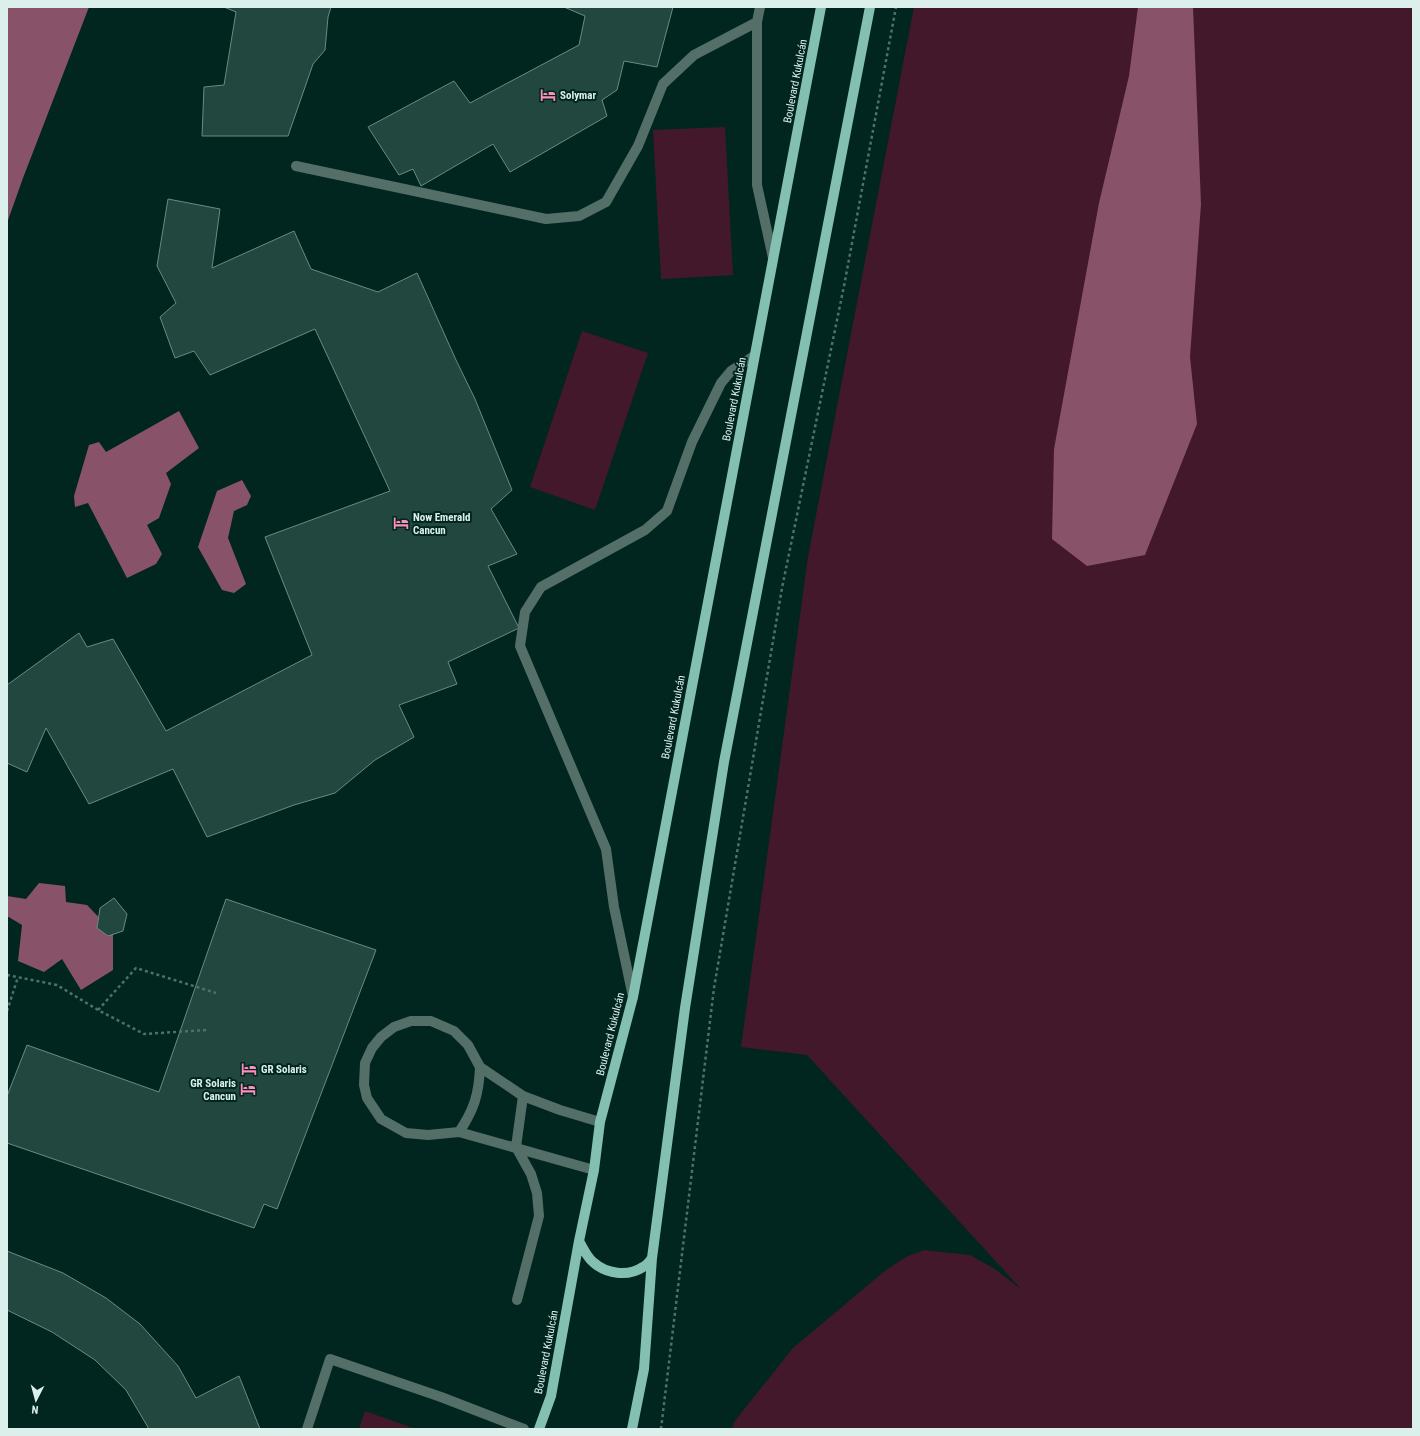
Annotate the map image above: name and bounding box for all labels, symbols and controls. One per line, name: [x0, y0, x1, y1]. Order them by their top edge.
street label: Boulevard Kukulcán: [781, 38, 810, 124]
hotel icon: Solymar: [539, 86, 557, 104]
place label: Solymar: [560, 89, 596, 102]
street label: Boulevard Kukulcán: [720, 356, 749, 442]
place label: Now Emerald Cancun: [413, 511, 470, 537]
hotel icon: Now Emerald Cancun: [392, 514, 410, 532]
street label: Boulevard Kukulcán: [659, 674, 688, 760]
street label: Boulevard Kukulcán: [594, 991, 627, 1077]
hotel icon: GR Solaris: [240, 1060, 258, 1078]
place label: GR Solaris: [261, 1063, 307, 1076]
place label: GR Solaris Cancun: [190, 1077, 236, 1103]
hotel icon: GR Solaris Cancun: [239, 1080, 257, 1098]
street label: Boulevard Kukulcán: [532, 1309, 561, 1395]
north arrow: [16, 1380, 56, 1420]
text: N: [31, 1403, 39, 1416]

